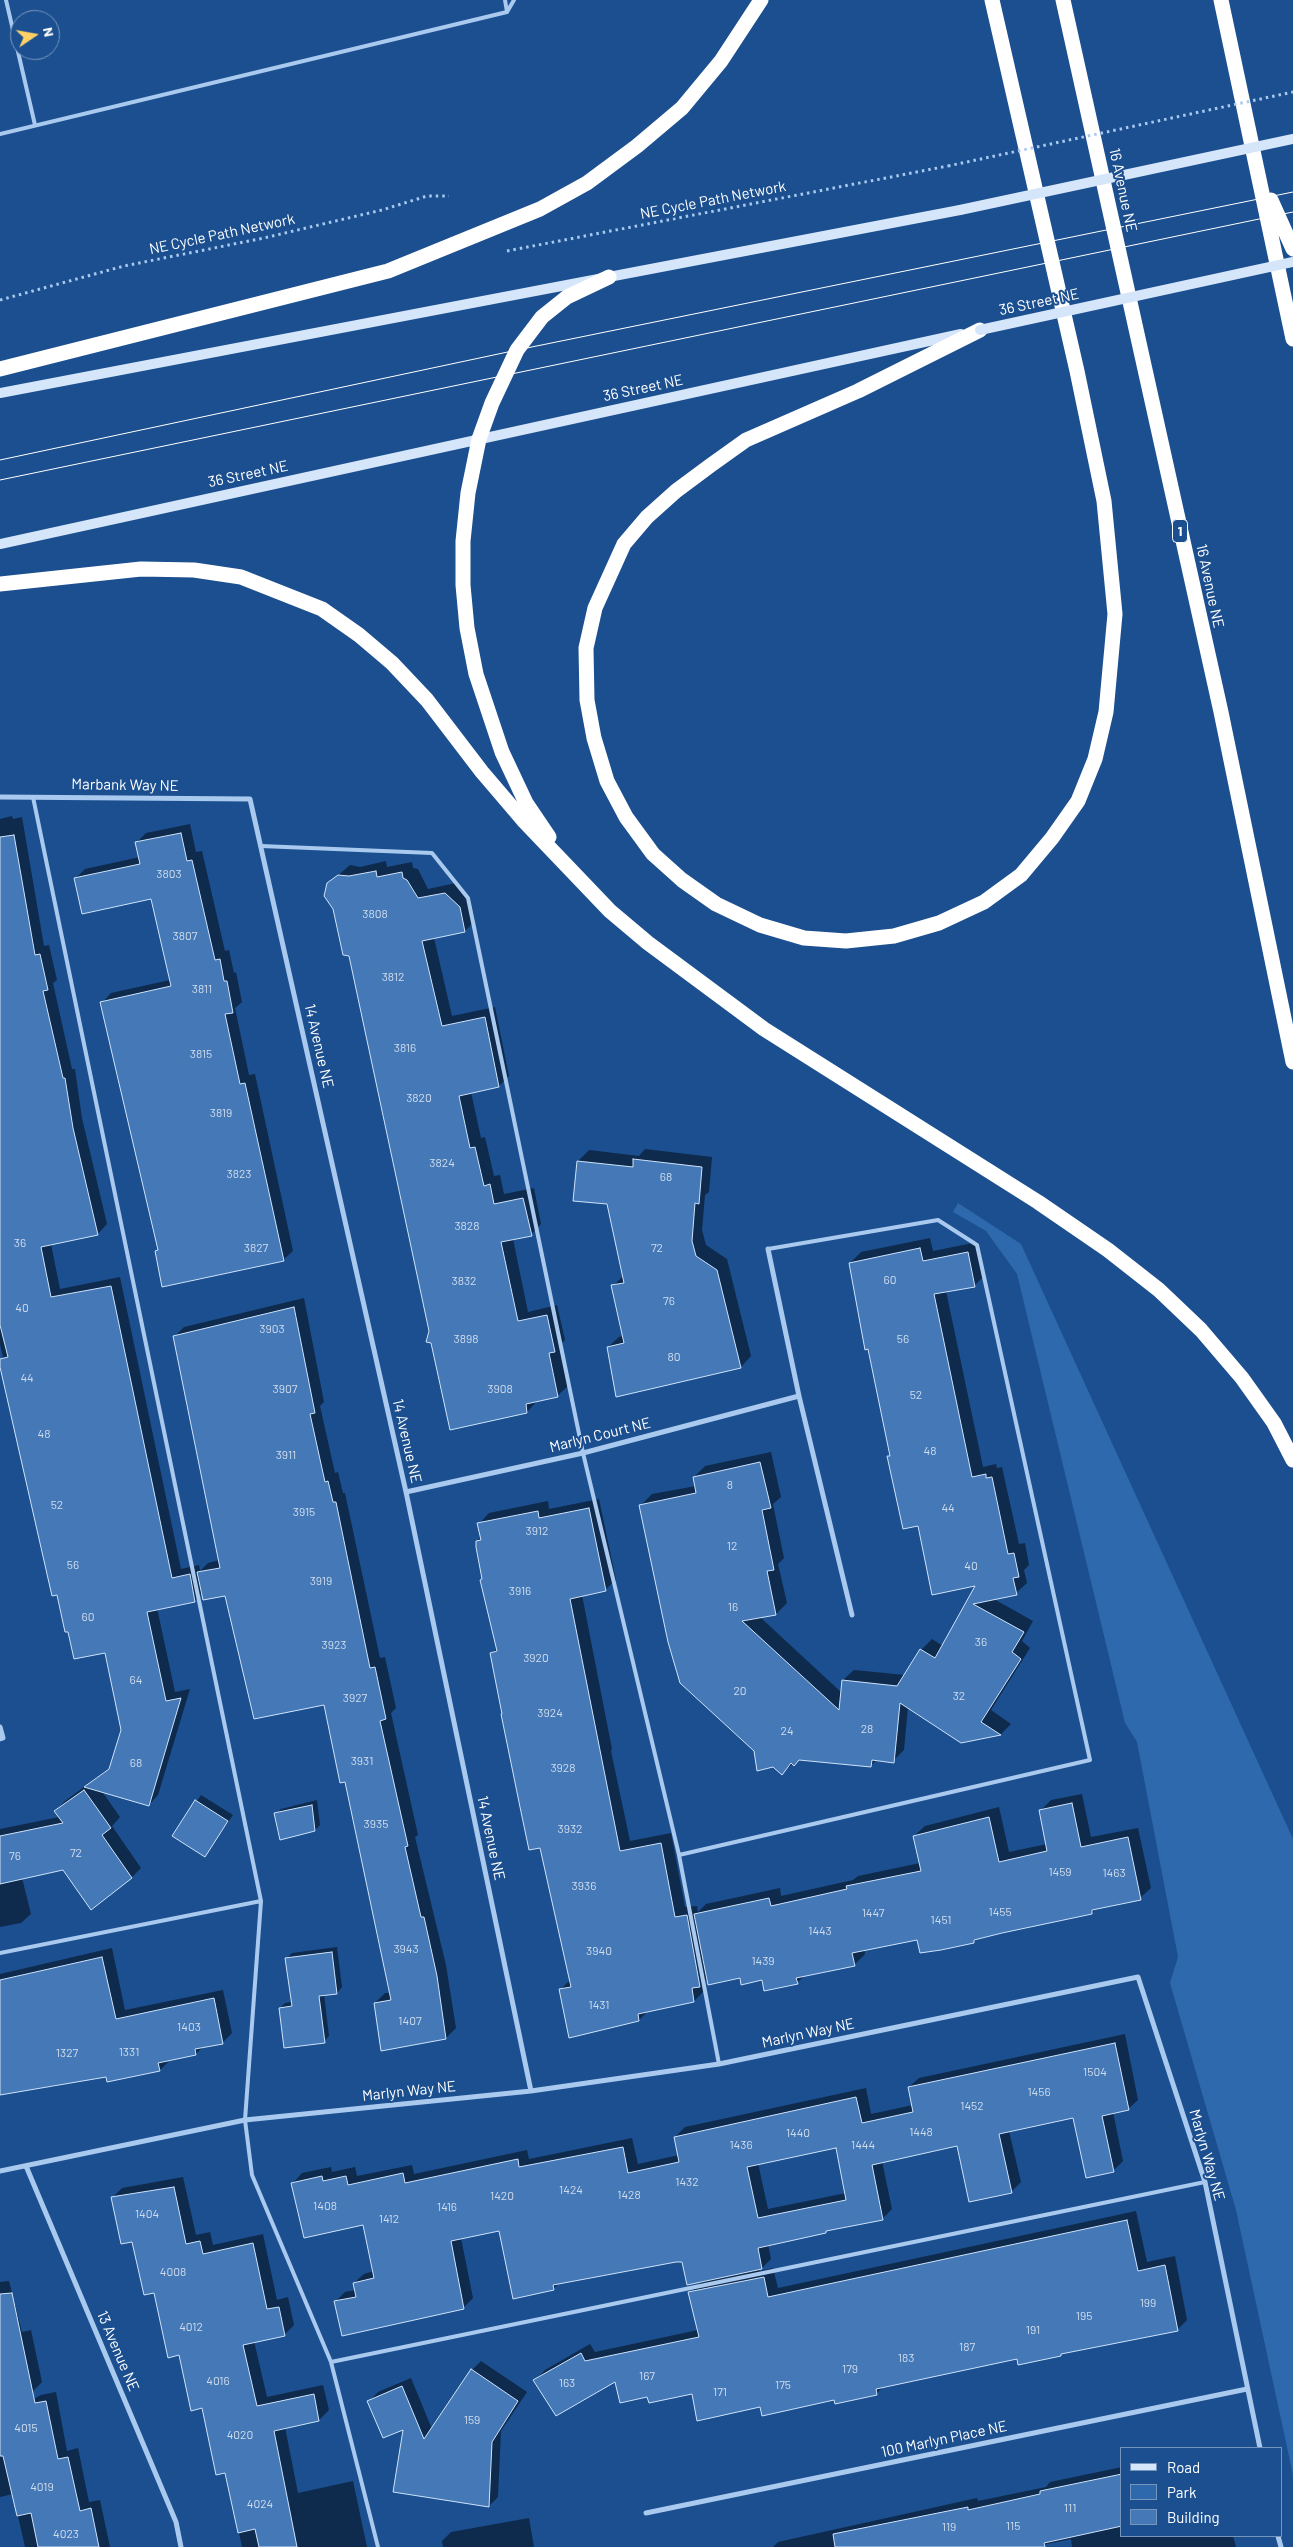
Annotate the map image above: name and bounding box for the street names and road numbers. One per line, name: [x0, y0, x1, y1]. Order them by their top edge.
street label: 16 Avenue NE: [1105, 146, 1141, 234]
street label: NE Cycle Path Network: [639, 177, 787, 223]
street label: NE Cycle Path Network: [148, 210, 296, 258]
street label: 36 Street NE: [997, 285, 1081, 319]
street label: 36 Street NE: [601, 371, 685, 405]
street label: 36 Street NE: [206, 457, 290, 491]
road number: 1: [1172, 520, 1188, 542]
street label: 16 Avenue NE: [1192, 542, 1228, 630]
street label: Marbank Way NE: [71, 775, 179, 795]
street label: 14 Avenue NE: [301, 1002, 337, 1090]
street label: 14 Avenue NE: [389, 1397, 425, 1485]
street label: Marlyn Court NE: [547, 1414, 653, 1456]
street label: 14 Avenue NE: [473, 1794, 509, 1882]
street label: Marlyn Way NE: [760, 2014, 856, 2052]
street label: Marlyn Way NE: [361, 2077, 457, 2105]
street label: Marlyn Way NE: [1185, 2107, 1229, 2203]
street label: 13 Avenue NE: [93, 2308, 143, 2394]
street label: 100 Marlyn Place NE: [879, 2417, 1009, 2461]

